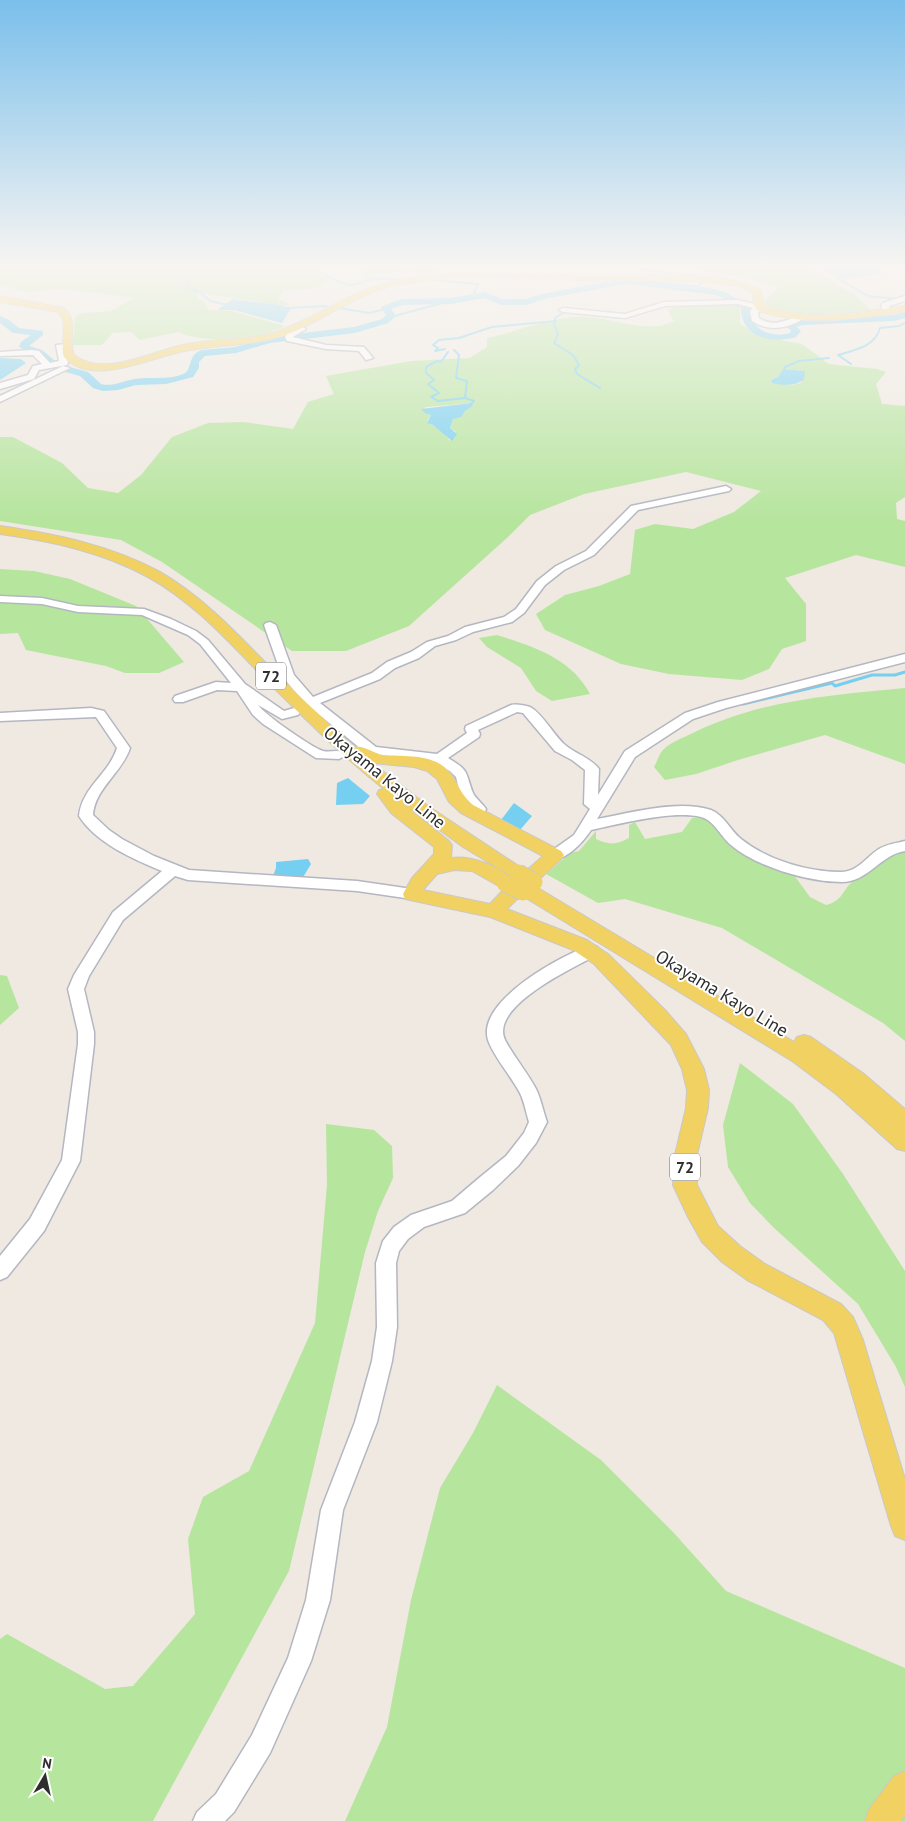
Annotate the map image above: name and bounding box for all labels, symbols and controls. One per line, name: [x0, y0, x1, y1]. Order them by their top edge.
road number: 72: [256, 662, 286, 689]
street label: Okayama Kayo Line: [319, 721, 451, 833]
street label: Okayama Kayo Line: [651, 944, 793, 1042]
road number: 72: [670, 1154, 700, 1180]
north arrow: [20, 1751, 70, 1801]
text: N: [41, 1754, 53, 1773]

